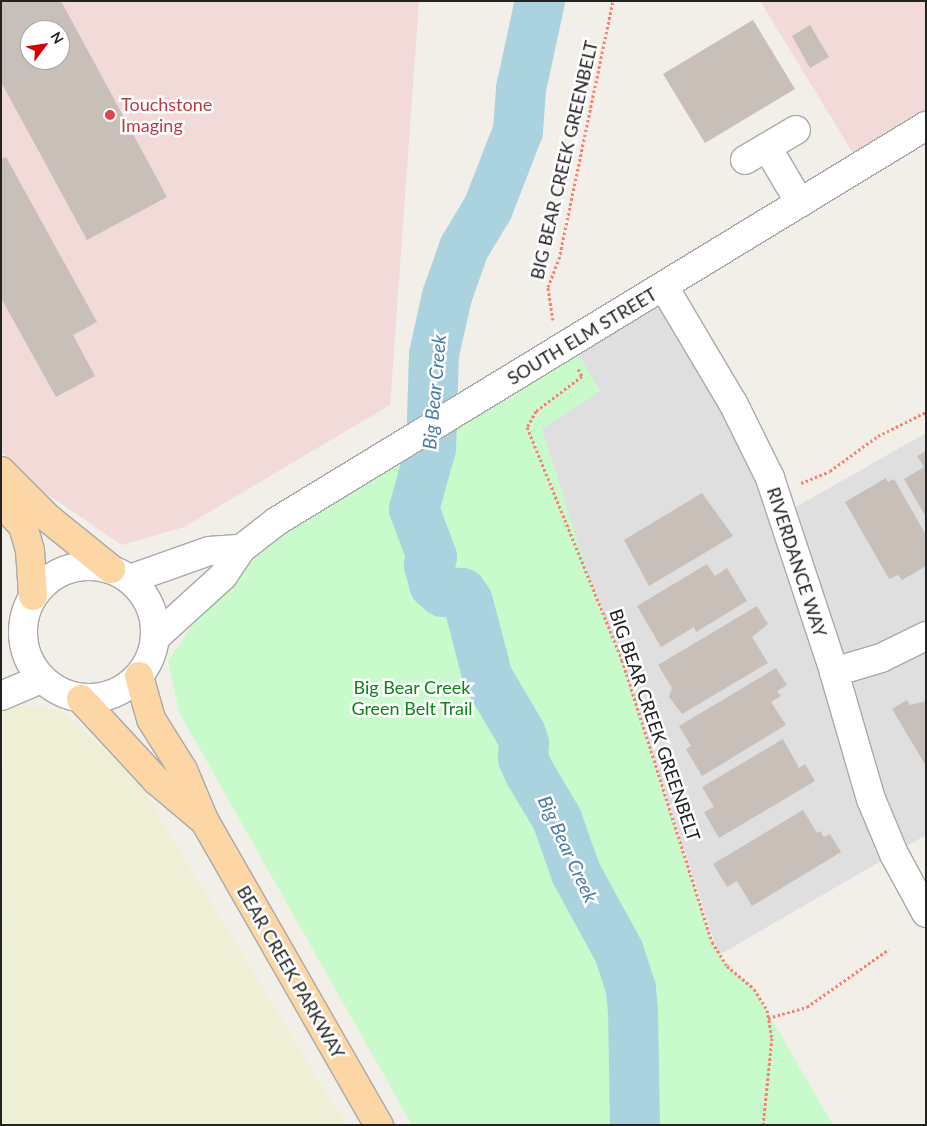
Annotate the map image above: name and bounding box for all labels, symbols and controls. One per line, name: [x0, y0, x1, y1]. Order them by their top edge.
north arrow: [20, 20, 70, 70]
text: N: [47, 29, 67, 47]
street label: BIG BEAR CREEK GREENBELT: [526, 39, 602, 281]
place label: Touchstone Imaging: [121, 94, 212, 136]
marker: Touchstone Imaging: [103, 108, 117, 122]
street label: SOUTH ELM STREET: [503, 283, 661, 389]
water label: Big Bear Creek: [418, 334, 450, 450]
street label: RIVERDANCE WAY: [763, 484, 831, 640]
street label: BIG BEAR CREEK GREENBELT: [605, 606, 705, 844]
park label: Big Bear Creek Green Belt Trail: [351, 677, 473, 720]
water label: Big Bear Creek: [533, 792, 603, 906]
street label: BEAR CREEK PARKWAY: [233, 882, 349, 1062]

